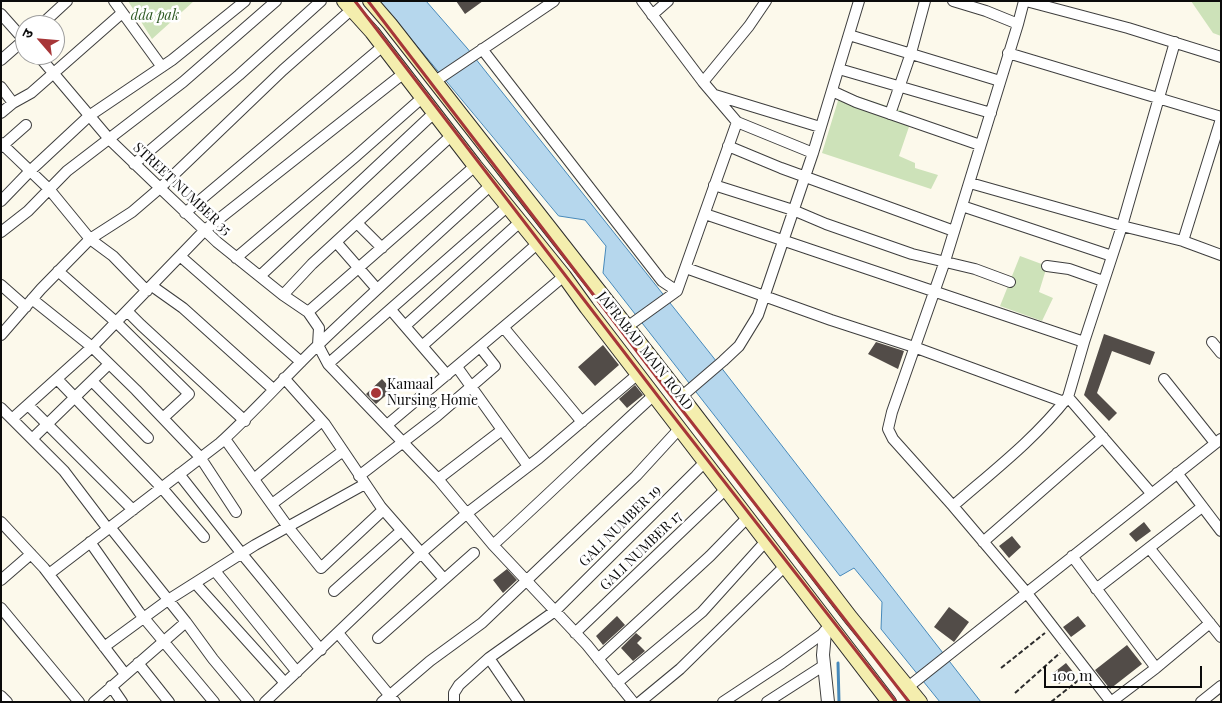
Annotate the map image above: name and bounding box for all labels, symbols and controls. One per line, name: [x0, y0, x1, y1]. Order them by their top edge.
park label: dda pak: [131, 8, 179, 24]
north arrow: [15, 15, 65, 65]
text: उ: [17, 25, 37, 41]
street label: STREET NUMBER 35: [129, 139, 235, 239]
street label: JAFRABAD MAIN ROAD: [593, 288, 697, 414]
place label: Kamaal Nursing Home: [387, 377, 478, 410]
marker: Kamaal Nursing Home: [369, 386, 383, 400]
street label: GALI NUMBER 19: [576, 482, 664, 570]
street label: GALI NUMBER 17: [597, 508, 685, 594]
scale bar: [1047, 656, 1204, 688]
text: 100 m: [1052, 665, 1093, 685]

